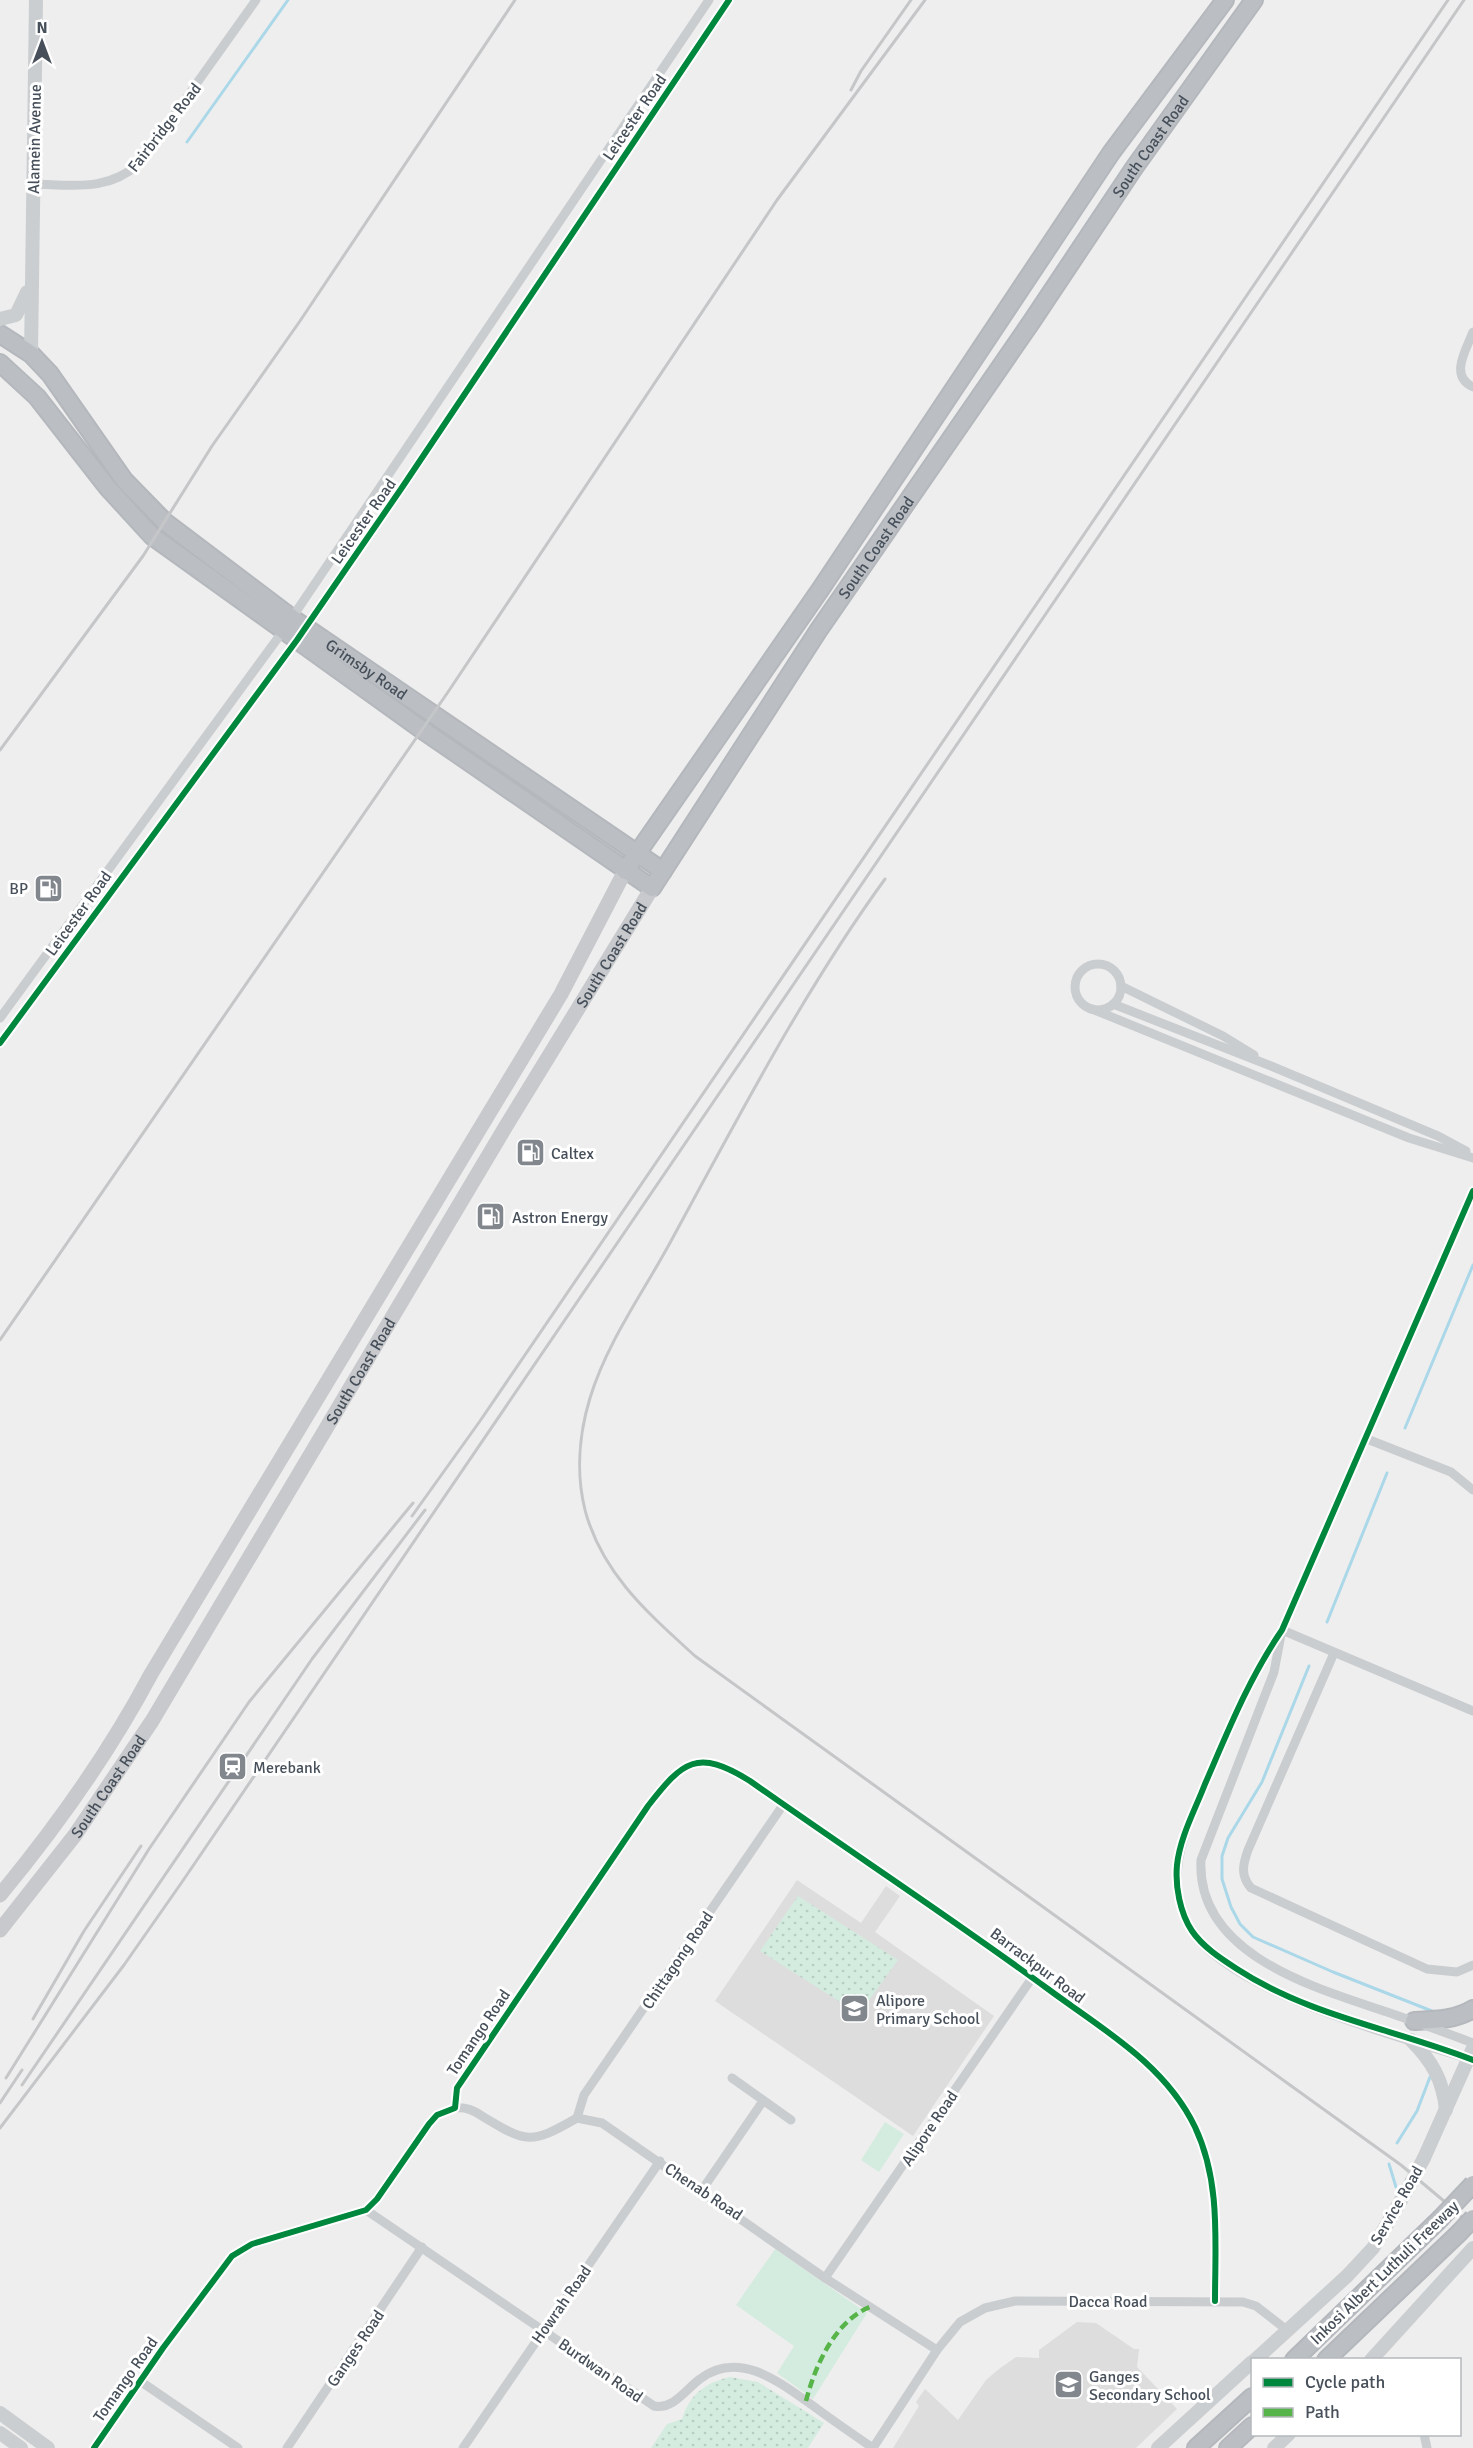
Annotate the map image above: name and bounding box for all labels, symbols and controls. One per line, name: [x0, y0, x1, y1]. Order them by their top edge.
north arrow: [12, 12, 72, 72]
text: N: [36, 18, 48, 38]
street label: Leicester Road: [599, 71, 671, 165]
street label: Fairbridge Road: [124, 79, 206, 176]
street label: Alamein Avenue: [24, 84, 46, 194]
street label: South Coast Road: [1108, 92, 1194, 202]
street label: Leicester Road: [327, 475, 401, 568]
street label: South Coast Road: [834, 493, 919, 603]
street label: Grimsby Road: [321, 635, 411, 705]
street label: Leicester Road: [41, 867, 116, 960]
fuel station icon: BP: [33, 872, 65, 904]
place label: BP: [9, 879, 28, 899]
street label: South Coast Road: [572, 899, 652, 1012]
fuel station icon: Caltex: [514, 1137, 546, 1169]
place label: Caltex: [551, 1144, 595, 1164]
fuel station icon: Astron Energy: [475, 1201, 507, 1233]
place label: Astron Energy: [512, 1208, 609, 1228]
street label: South Coast Road: [322, 1315, 401, 1428]
street label: South Coast Road: [67, 1731, 151, 1842]
station icon: Merebank: [216, 1751, 248, 1783]
place label: Merebank: [253, 1758, 321, 1778]
street label: Chittagong Road: [638, 1908, 718, 2013]
street label: Barrackpur Road: [986, 1924, 1089, 2008]
street label: Tomango Road: [443, 1986, 515, 2079]
place label: Alipore Primary School: [876, 1991, 980, 2029]
school or university icon: Alipore Primary School: [839, 1993, 871, 2025]
street label: Alipore Road: [897, 2087, 962, 2170]
street label: Chenab Road: [661, 2159, 746, 2225]
street label: Service Road: [1366, 2162, 1427, 2249]
street label: Inkosi Albert Luthuli Freeway: [1306, 2196, 1464, 2349]
street label: Howrah Road: [528, 2262, 596, 2348]
street label: Dacca Road: [1068, 2292, 1148, 2312]
street label: Ganges Road: [323, 2306, 389, 2391]
street label: Tomango Road: [89, 2333, 162, 2426]
street label: Burdwan Road: [554, 2334, 647, 2407]
legend: [1251, 2358, 1461, 2436]
place label: Ganges Secondary School: [1089, 2367, 1211, 2405]
school or university icon: Ganges Secondary School: [1052, 2369, 1084, 2401]
text: Cycle path: [1305, 2371, 1385, 2393]
text: Path: [1305, 2401, 1340, 2423]

